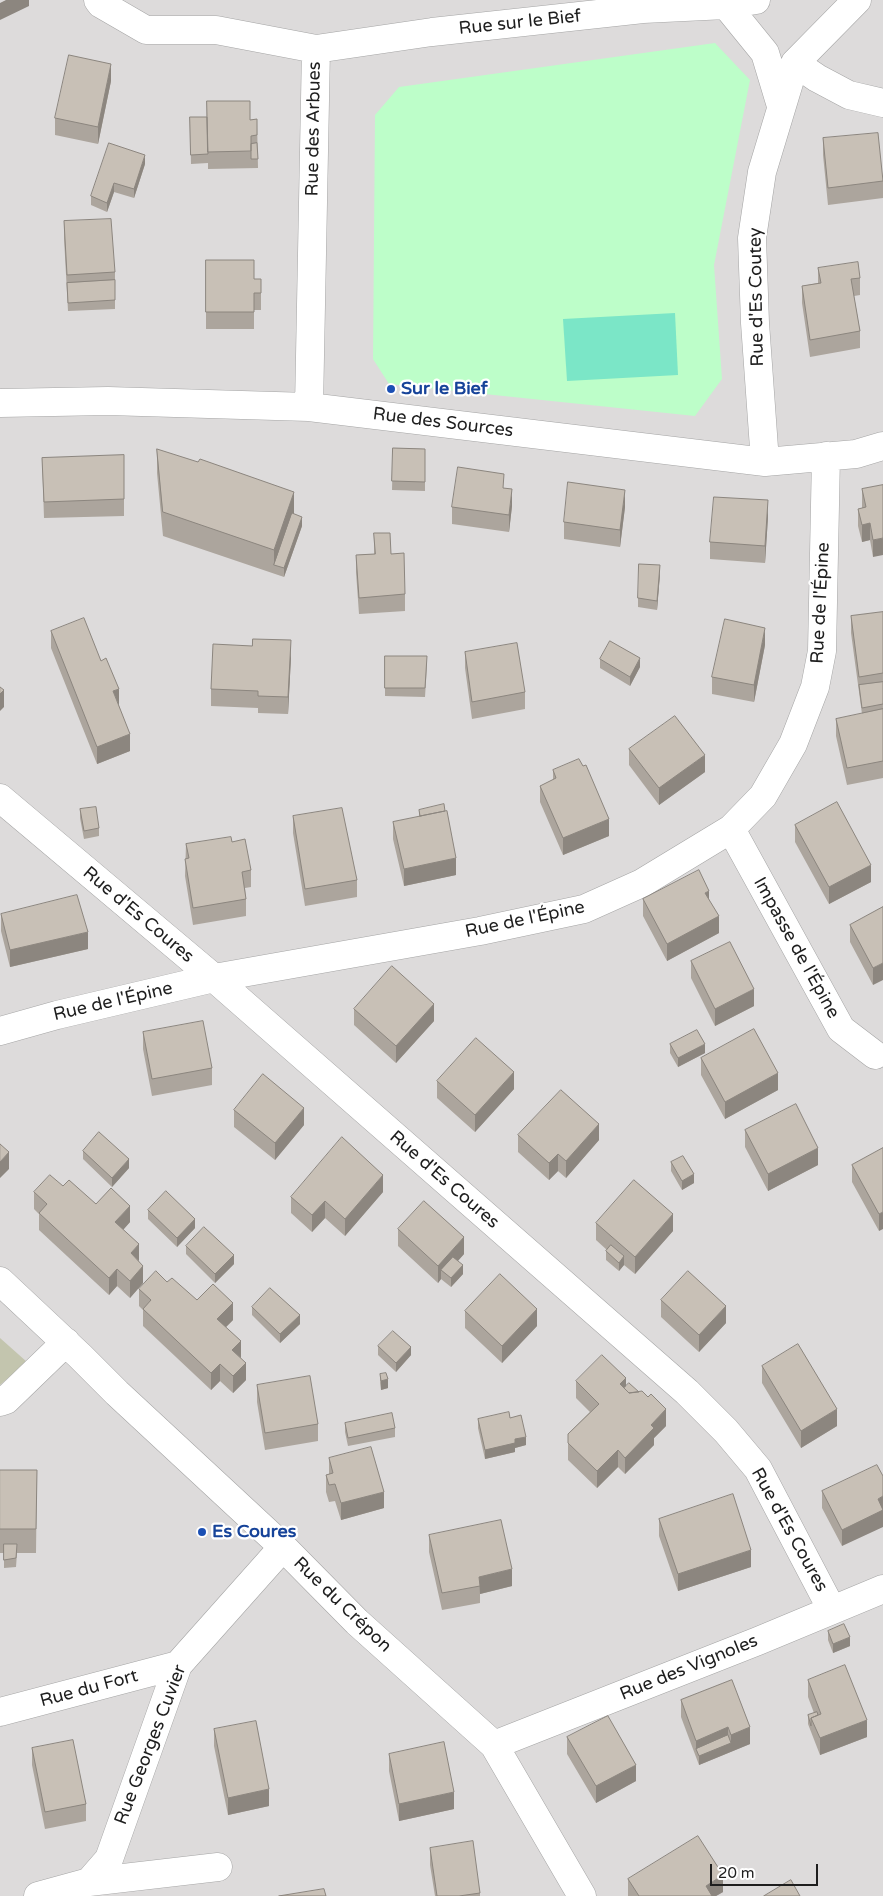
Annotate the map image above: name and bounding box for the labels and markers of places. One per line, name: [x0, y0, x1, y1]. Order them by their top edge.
place label: Sur le Bief: [401, 378, 488, 400]
marker: Sur le Bief: [385, 383, 397, 395]
place label: Es Coures: [212, 1521, 296, 1543]
marker: Es Coures: [196, 1526, 208, 1538]

